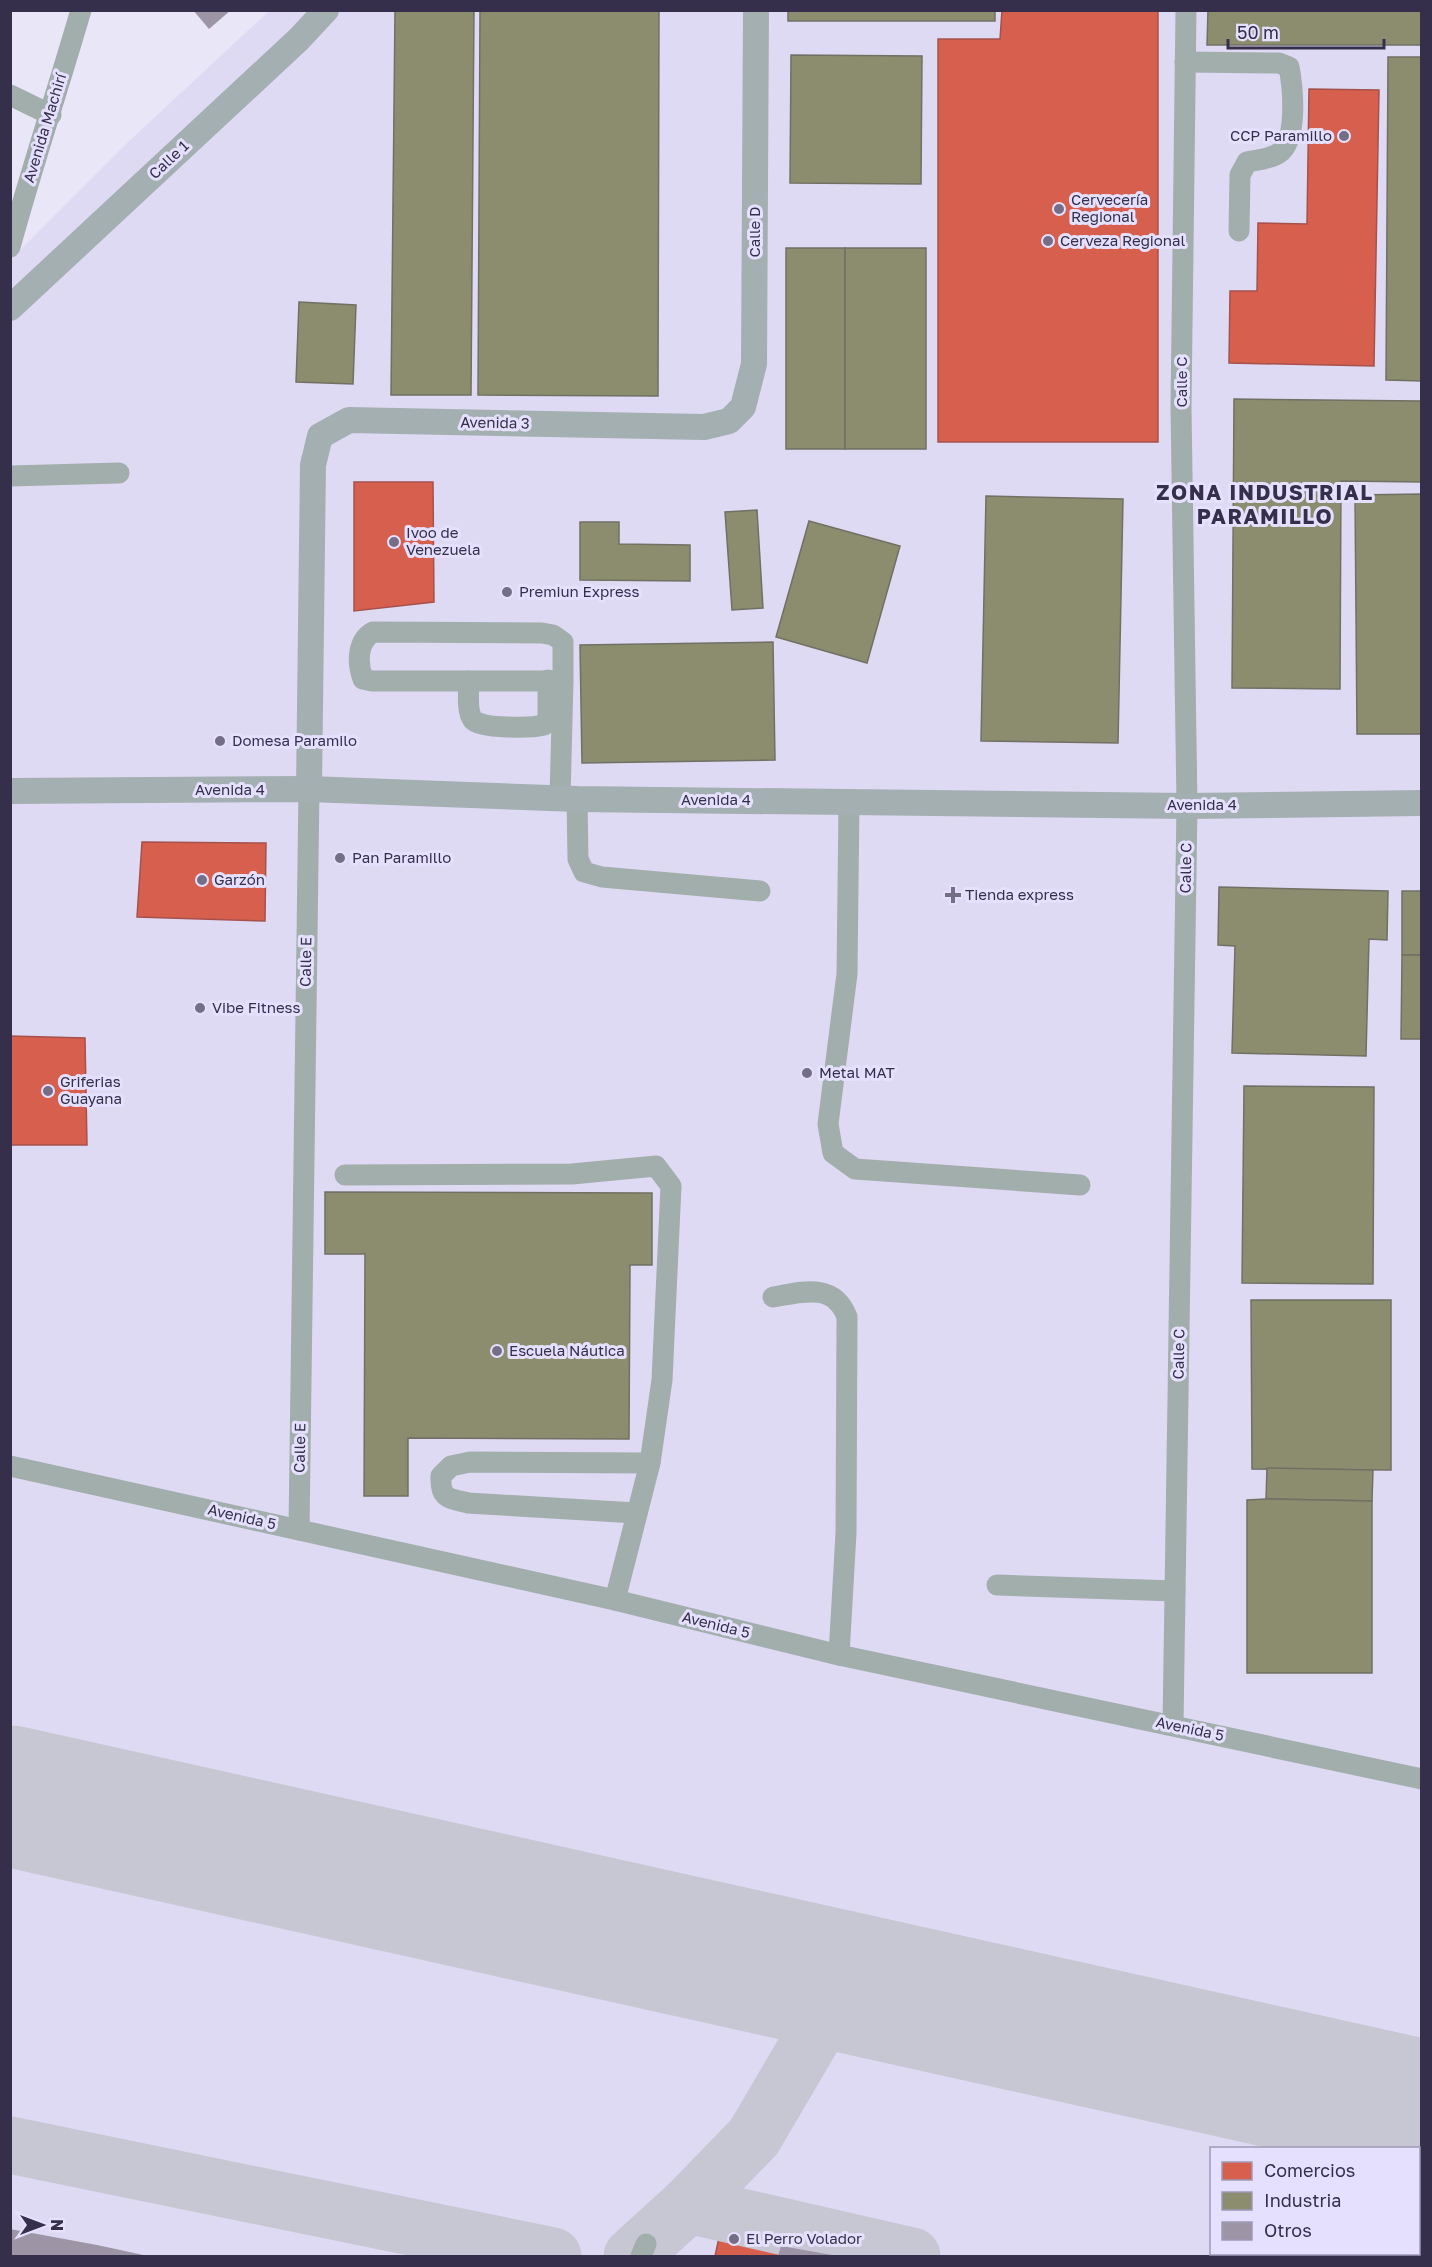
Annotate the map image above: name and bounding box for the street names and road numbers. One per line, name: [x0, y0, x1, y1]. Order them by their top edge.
street label: Avenida Machirí: [19, 70, 70, 185]
street label: Calle 1: [145, 136, 192, 182]
street label: Calle D: [745, 206, 763, 258]
street label: Calle C: [1172, 357, 1190, 407]
street label: Avenida 3: [460, 412, 530, 432]
street label: Avenida 4: [195, 780, 265, 798]
street label: Avenida 4: [681, 790, 751, 808]
street label: Avenida 4: [1167, 795, 1237, 813]
street label: Calle C: [1176, 842, 1194, 894]
street label: Calle E: [296, 937, 314, 987]
street label: Calle C: [1169, 1328, 1187, 1380]
street label: Calle E: [290, 1423, 308, 1473]
street label: Avenida 5: [206, 1499, 278, 1533]
street label: Avenida 5: [680, 1607, 752, 1641]
street label: Avenida 5: [1154, 1712, 1226, 1744]

